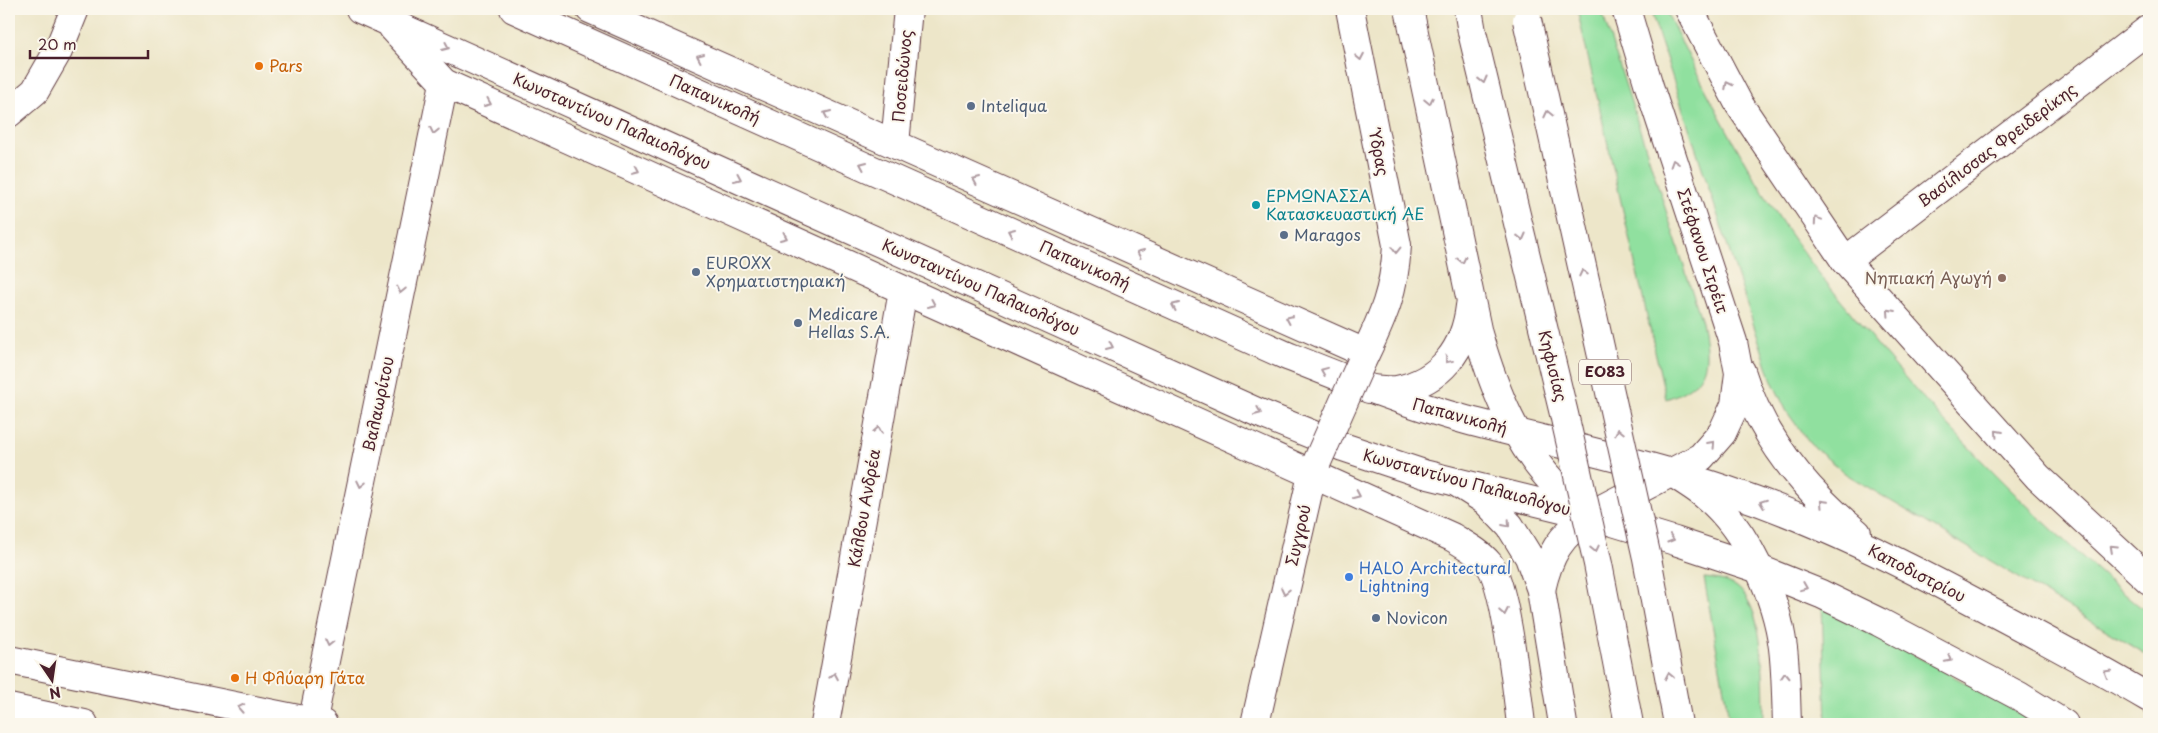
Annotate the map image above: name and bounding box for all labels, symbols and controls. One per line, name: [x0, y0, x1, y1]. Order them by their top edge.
scale bar: [30, 28, 148, 60]
street label: Ποσειδώνος: [885, 29, 917, 123]
text: 20 m: [38, 32, 77, 55]
one-way arrow: [441, 41, 450, 52]
one-way arrow: [1354, 52, 1364, 61]
place label: Pars: [269, 53, 303, 77]
one-way arrow: [696, 53, 705, 64]
marker: Pars: [253, 60, 265, 72]
street label: Κωνσταντίνου Παλαιολόγου: [510, 66, 715, 175]
street label: Παπανικολή: [666, 67, 765, 129]
one-way arrow: [1477, 75, 1488, 84]
street label: Βασίλισσας Φρειδερίκης: [1912, 76, 2081, 212]
one-way arrow: [1724, 81, 1734, 90]
place label: Inteliqua: [981, 93, 1047, 117]
one-way arrow: [1423, 96, 1433, 105]
one-way arrow: [483, 97, 492, 108]
marker: Inteliqua: [965, 100, 977, 112]
one-way arrow: [823, 109, 832, 120]
one-way arrow: [1543, 110, 1554, 119]
street label: Ύδρας: [1363, 125, 1396, 178]
one-way arrow: [429, 126, 440, 135]
one-way arrow: [1670, 159, 1680, 167]
one-way arrow: [859, 161, 868, 172]
one-way arrow: [631, 164, 640, 175]
one-way arrow: [733, 172, 742, 182]
one-way arrow: [972, 175, 981, 186]
place label: ΕΡΜΩΝΑΣΣΑ Κατασκευαστική ΑΕ: [1266, 183, 1425, 225]
street label: Στέφανου Στρέιτ: [1672, 185, 1736, 317]
marker: ΕΡΜΩΝΑΣΣΑ Κατασκευαστική ΑΕ: [1250, 199, 1262, 211]
one-way arrow: [1814, 217, 1823, 226]
place label: Maragos: [1294, 222, 1361, 246]
one-way arrow: [1007, 228, 1016, 238]
marker: Maragos: [1278, 229, 1290, 241]
one-way arrow: [779, 231, 788, 242]
street label: Κωνσταντίνου Παλαιολόγου: [879, 232, 1084, 341]
street label: Παπανικολή: [1036, 233, 1135, 295]
one-way arrow: [1516, 233, 1527, 242]
one-way arrow: [1391, 247, 1401, 255]
one-way arrow: [1136, 248, 1145, 259]
place label: EUROXX Χρηματιστηριακή: [706, 250, 846, 292]
one-way arrow: [1456, 255, 1467, 264]
place label: Νηπιακή Αγωγή: [1865, 265, 1992, 289]
marker: EUROXX Χρηματιστηριακή: [690, 266, 702, 278]
one-way arrow: [1578, 268, 1589, 277]
marker: Νηπιακή Αγωγή: [1996, 272, 2008, 284]
one-way arrow: [396, 286, 407, 295]
one-way arrow: [927, 298, 936, 308]
place label: Medicare Hellas S.A.: [808, 301, 890, 343]
one-way arrow: [1171, 301, 1180, 312]
one-way arrow: [1887, 308, 1896, 317]
one-way arrow: [1285, 314, 1294, 325]
marker: Medicare Hellas S.A.: [792, 317, 804, 329]
street label: Κηφισίας: [1533, 327, 1574, 404]
one-way arrow: [1105, 339, 1114, 350]
street label: Βαλαωρίτου: [355, 354, 399, 454]
one-way arrow: [1445, 355, 1454, 364]
road number: ΕΟ83: [1579, 360, 1631, 384]
one-way arrow: [1320, 367, 1329, 377]
street label: Παπανικολή: [1410, 391, 1510, 439]
one-way arrow: [1253, 406, 1262, 417]
one-way arrow: [872, 426, 882, 435]
one-way arrow: [1614, 427, 1624, 436]
one-way arrow: [1995, 429, 2004, 438]
one-way arrow: [1706, 441, 1715, 450]
street label: Κωνσταντίνου Παλαιολόγου: [1361, 442, 1574, 520]
street label: Κάλβου Ανδρέα: [841, 446, 885, 569]
one-way arrow: [357, 479, 367, 488]
one-way arrow: [1352, 489, 1361, 500]
one-way arrow: [1759, 499, 1767, 509]
one-way arrow: [1820, 500, 1829, 509]
street label: Συγγρού: [1278, 502, 1316, 568]
one-way arrow: [1502, 518, 1511, 527]
one-way arrow: [1666, 534, 1674, 544]
street label: Καποδιστρίου: [1864, 537, 1970, 607]
one-way arrow: [1589, 544, 1600, 553]
one-way arrow: [2110, 545, 2119, 554]
place label: HALO Architectural Lightning: [1359, 555, 1511, 597]
marker: HALO Architectural Lightning: [1343, 571, 1355, 583]
one-way arrow: [1799, 580, 1808, 591]
one-way arrow: [1281, 587, 1291, 595]
place label: Novicon: [1386, 605, 1448, 629]
one-way arrow: [1498, 607, 1508, 616]
marker: Novicon: [1370, 612, 1382, 624]
one-way arrow: [324, 638, 334, 647]
one-way arrow: [1944, 653, 1953, 663]
north arrow: [28, 656, 78, 706]
place label: Η Φλύαρη Γάτα: [245, 665, 365, 689]
one-way arrow: [2104, 670, 2113, 680]
one-way arrow: [1779, 671, 1790, 679]
marker: Η Φλύαρη Γάτα: [229, 672, 241, 684]
one-way arrow: [828, 672, 838, 681]
one-way arrow: [1664, 672, 1675, 681]
text: N: [47, 682, 63, 705]
one-way arrow: [236, 703, 245, 713]

